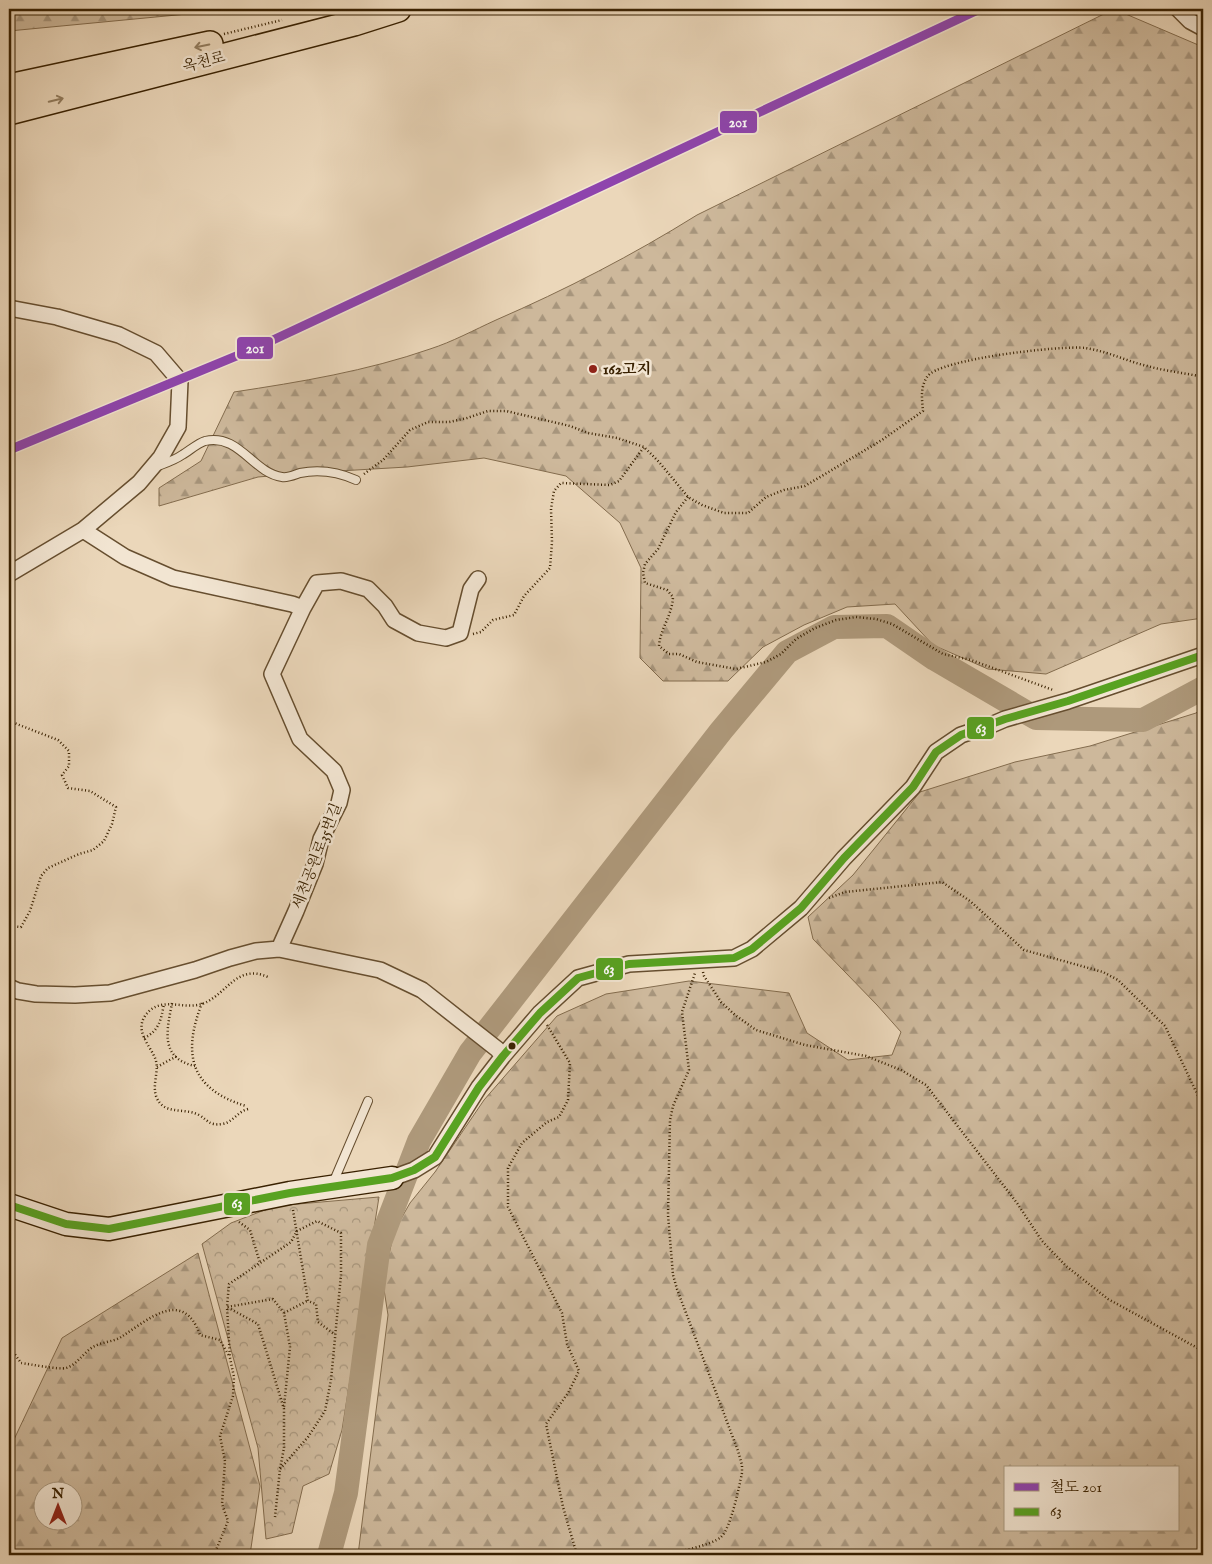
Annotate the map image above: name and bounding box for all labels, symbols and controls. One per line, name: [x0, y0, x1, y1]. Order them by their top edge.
one-way arrow: [194, 42, 210, 51]
street label: 옥천로: [181, 47, 228, 76]
one-way arrow: [48, 95, 64, 104]
line badge: 201: [719, 110, 758, 134]
text: 201: [729, 114, 747, 132]
line badge: 201: [236, 336, 274, 360]
text: 201: [246, 340, 264, 358]
place label: 162고지: [603, 360, 651, 379]
marker: 162고지: [587, 363, 599, 375]
line badge: 63: [966, 716, 995, 740]
text: 63: [975, 720, 987, 738]
street label: 세천공원로35번길: [288, 800, 346, 912]
line badge: 63: [595, 957, 624, 981]
text: 63: [603, 961, 615, 979]
unlabelled marker: [507, 1041, 517, 1051]
line badge: 63: [223, 1192, 251, 1216]
text: 63: [231, 1195, 243, 1213]
legend: [1004, 1466, 1180, 1532]
text: 철도 201: [1050, 1478, 1102, 1497]
north arrow: [32, 1482, 82, 1532]
text: N: [51, 1485, 64, 1503]
text: 63: [1050, 1502, 1062, 1521]

